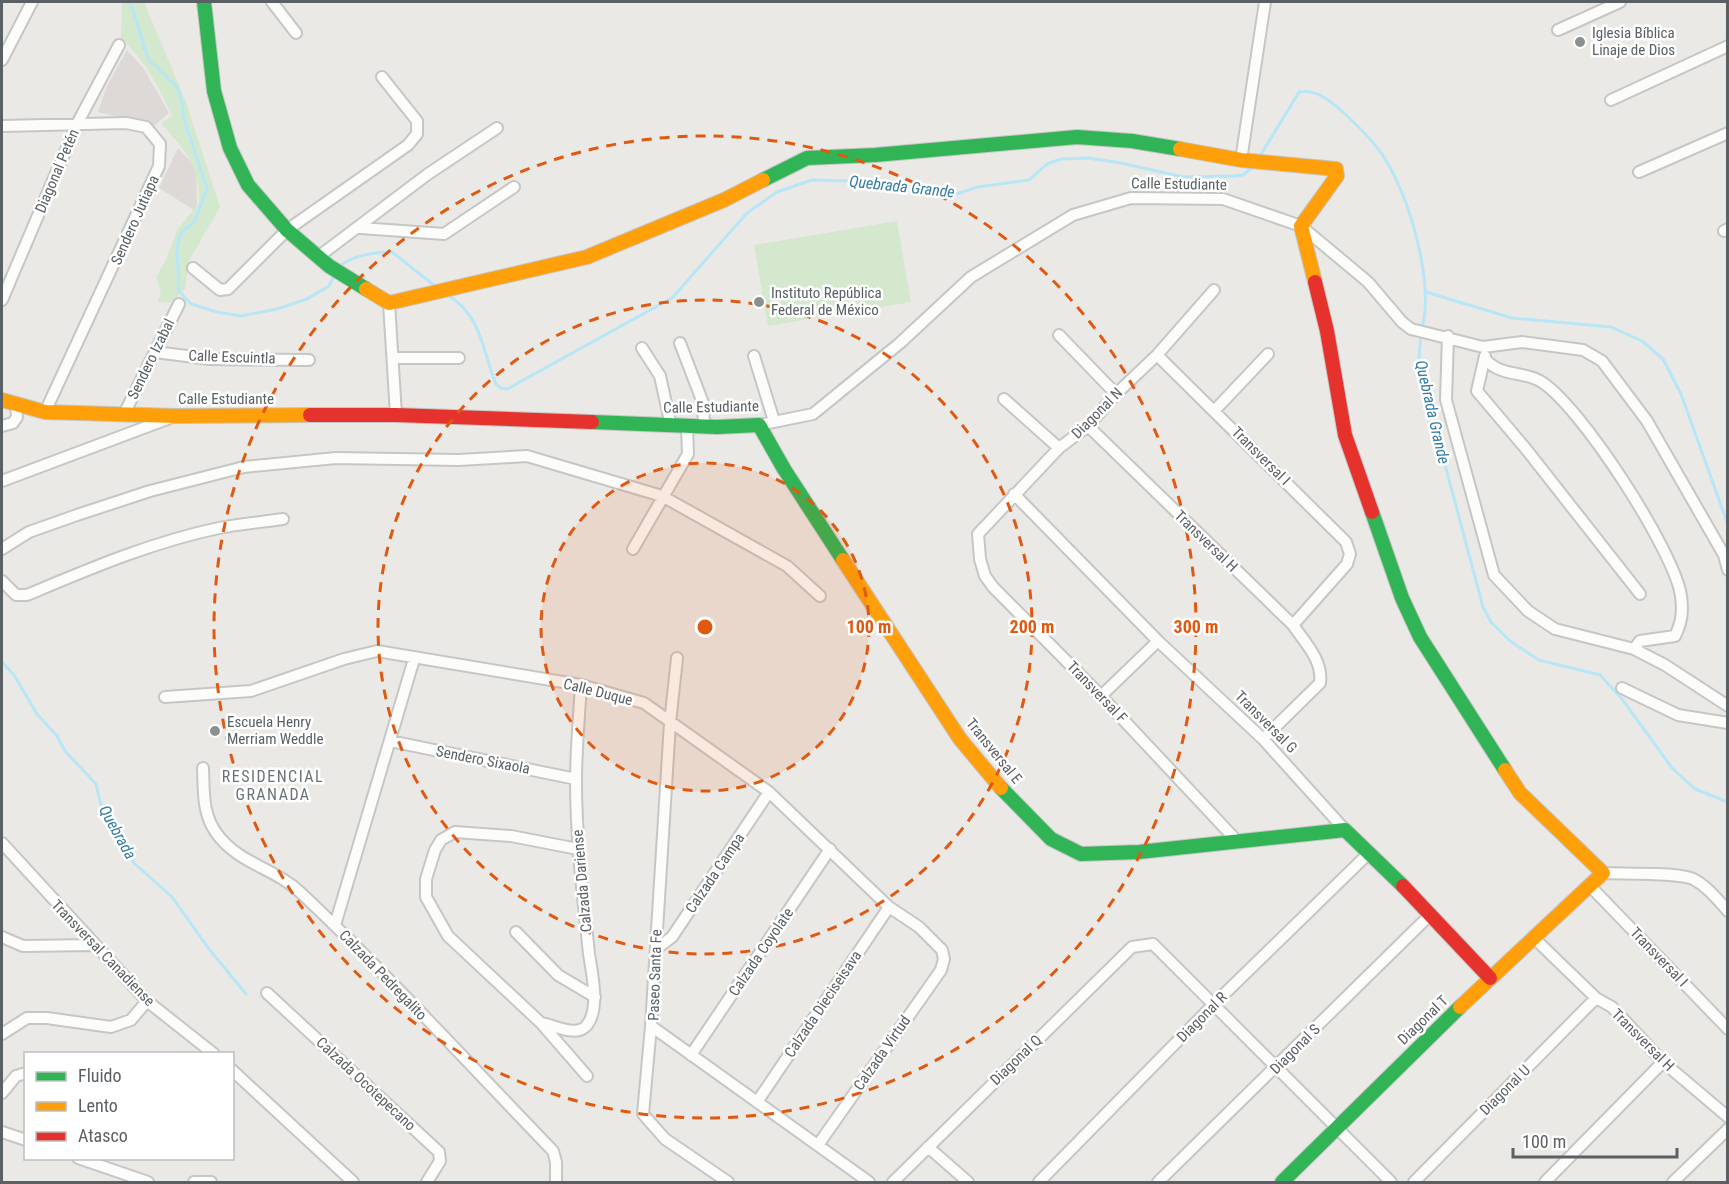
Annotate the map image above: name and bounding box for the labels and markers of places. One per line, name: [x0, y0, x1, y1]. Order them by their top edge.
place label: Iglesia Bíblica Linaje de Dios: [1592, 24, 1675, 59]
marker: Iglesia Bíblica Linaje de Dios: [1573, 35, 1587, 49]
place label: Instituto República Federal de México: [771, 284, 882, 319]
marker: Instituto República Federal de México: [752, 295, 766, 309]
centre of rings: [695, 617, 715, 637]
place label: Escuela Henry Merriam Weddle: [227, 713, 323, 748]
marker: Escuela Henry Merriam Weddle: [208, 724, 222, 738]

